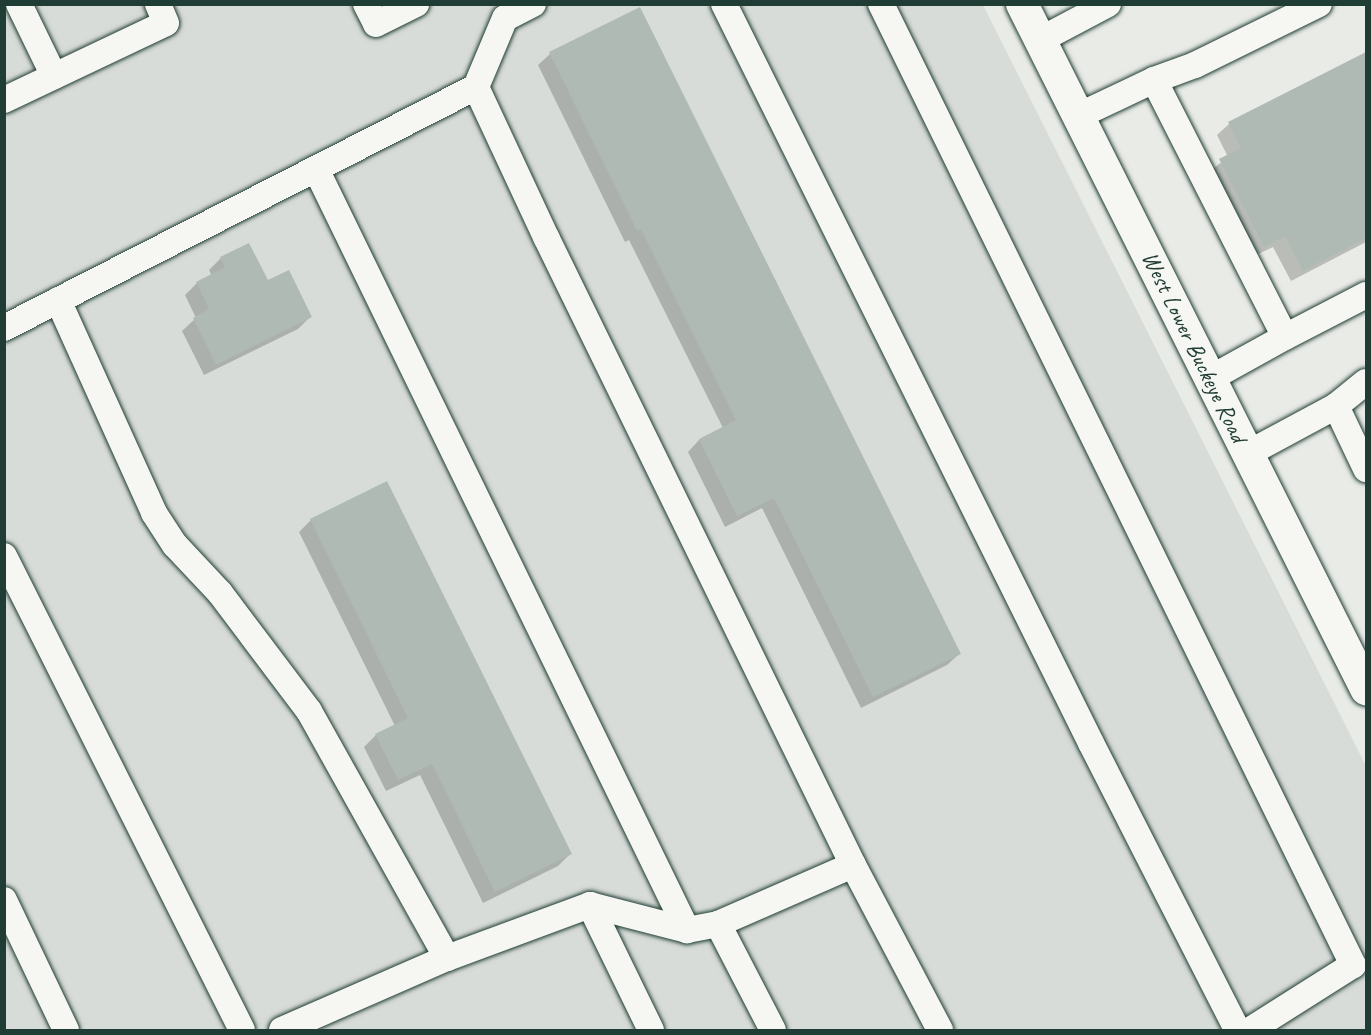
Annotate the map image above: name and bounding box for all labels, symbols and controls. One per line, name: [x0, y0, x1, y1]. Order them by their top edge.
street label: West Lower Buckeye Road: [1135, 247, 1253, 447]

